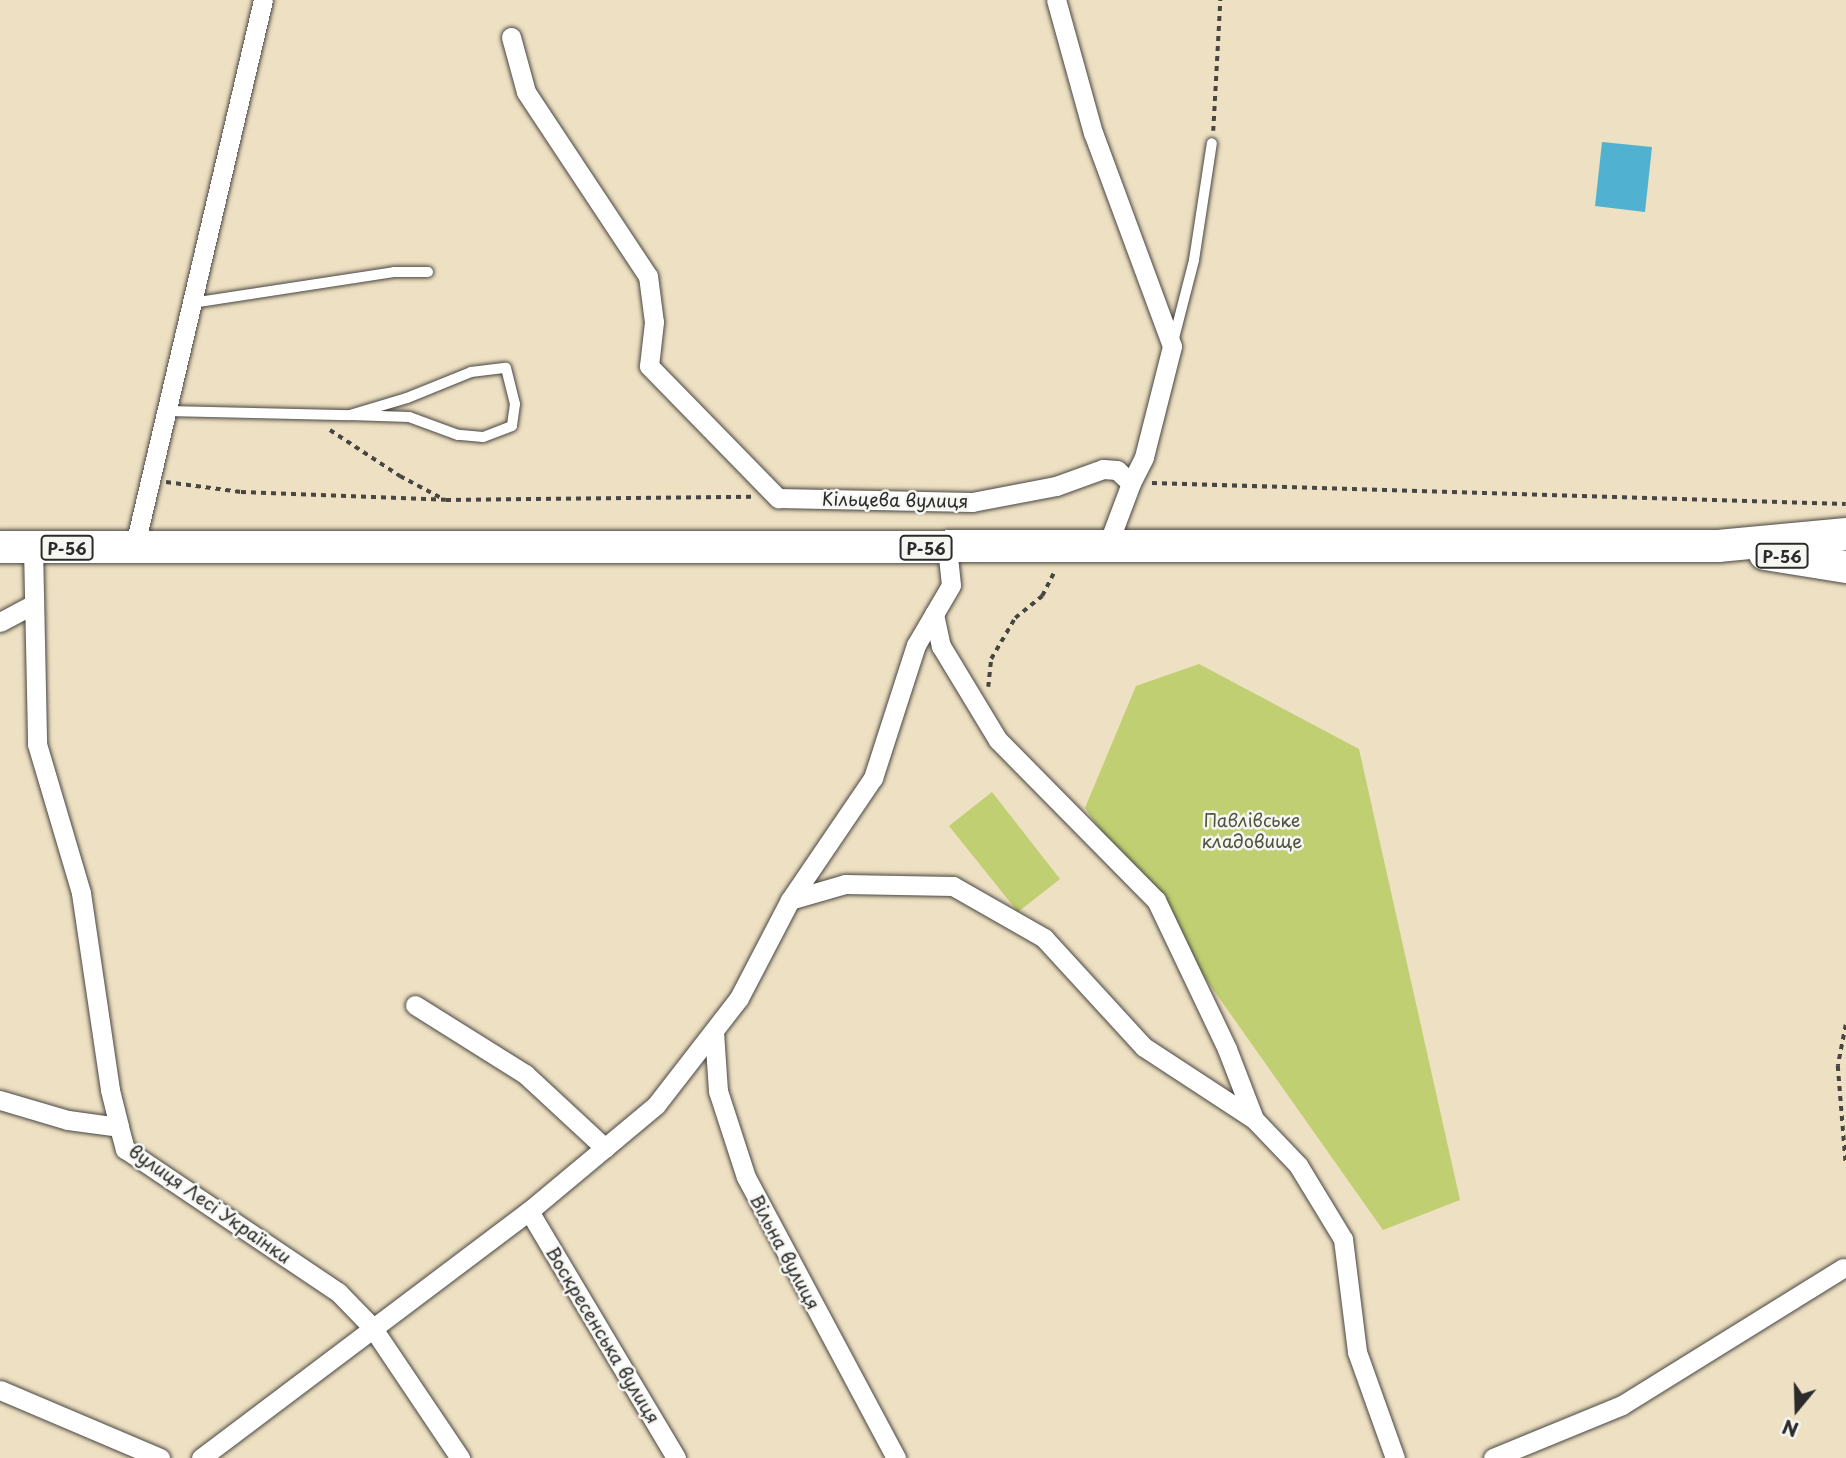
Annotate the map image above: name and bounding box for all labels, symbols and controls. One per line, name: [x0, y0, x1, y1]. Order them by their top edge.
street label: Кільцева вулиця: [821, 488, 969, 512]
road number: Р-56: [39, 536, 95, 561]
road number: Р-56: [898, 536, 954, 561]
road number: Р-56: [1754, 544, 1810, 568]
park label: Павлівське кладовище: [1202, 810, 1302, 852]
street label: вулиця Лесі Українки: [124, 1139, 296, 1269]
street label: Вільна вулиця: [745, 1190, 825, 1314]
street label: Воскресенська вулиця: [542, 1242, 664, 1428]
north arrow: [1762, 1374, 1832, 1444]
text: N: [1778, 1413, 1802, 1445]

